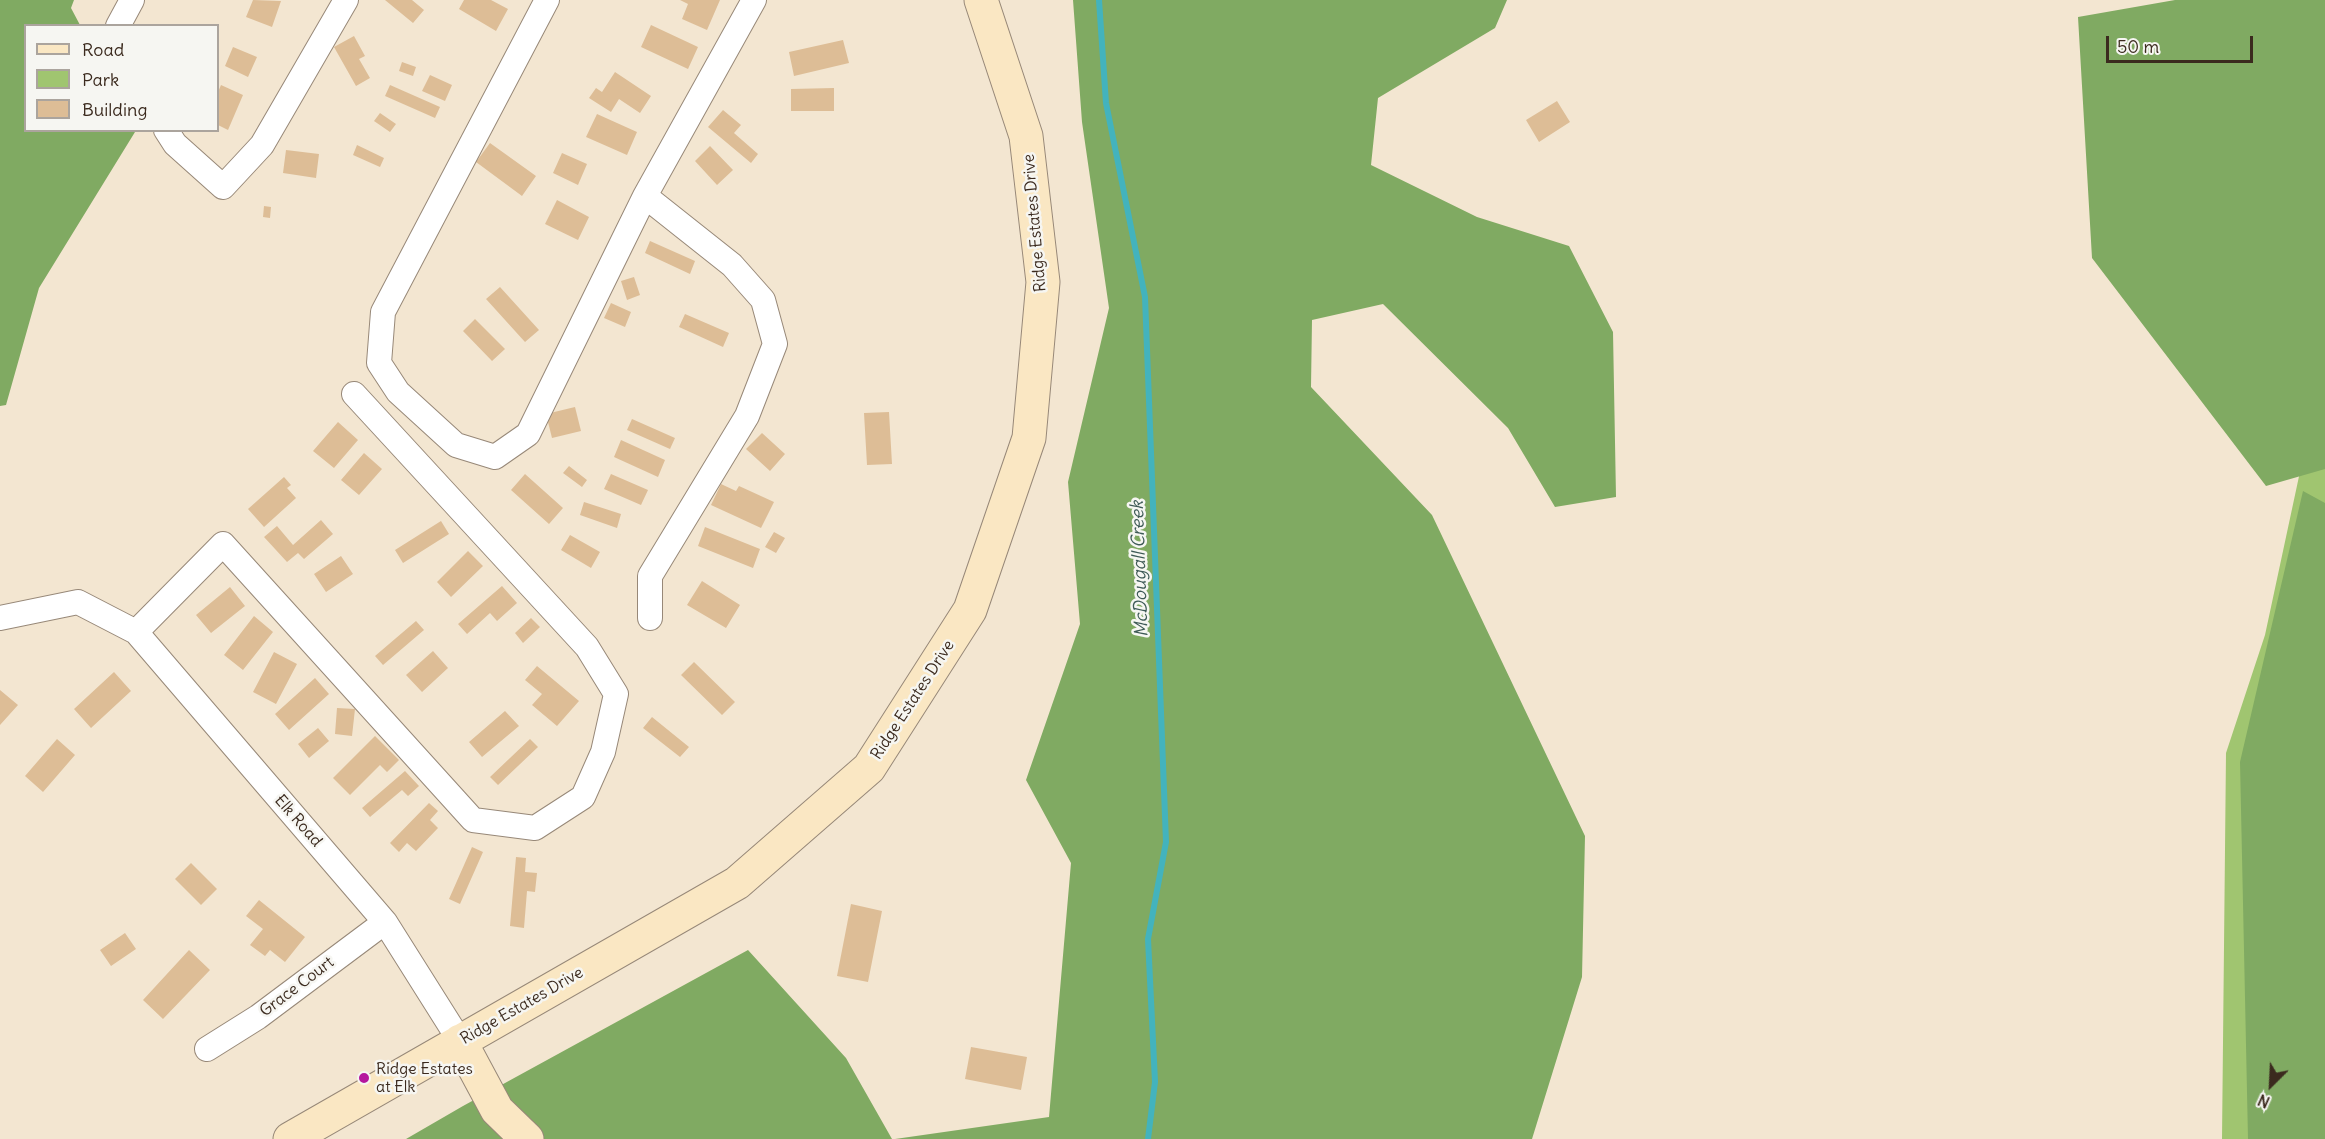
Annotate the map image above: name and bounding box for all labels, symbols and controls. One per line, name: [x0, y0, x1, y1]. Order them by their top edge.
legend: [24, 24, 219, 132]
scale bar: [2109, 24, 2256, 62]
text: 50 m: [2117, 35, 2159, 58]
text: Road: [82, 38, 124, 61]
text: Park: [82, 68, 119, 91]
text: Building: [82, 98, 147, 121]
street label: Ridge Estates Drive: [1019, 153, 1051, 293]
water label: McDougall Creek: [1127, 500, 1153, 638]
street label: Ridge Estates Drive: [867, 637, 959, 763]
street label: Elk Road: [270, 791, 326, 851]
street label: Grace Court: [256, 953, 338, 1021]
street label: Ridge Estates Drive: [457, 963, 587, 1049]
north arrow: [2241, 1055, 2301, 1115]
place label: Ridge Estates at Elk: [376, 1059, 473, 1097]
marker: Ridge Estates at Elk: [357, 1071, 371, 1085]
text: N: [2255, 1090, 2273, 1113]

